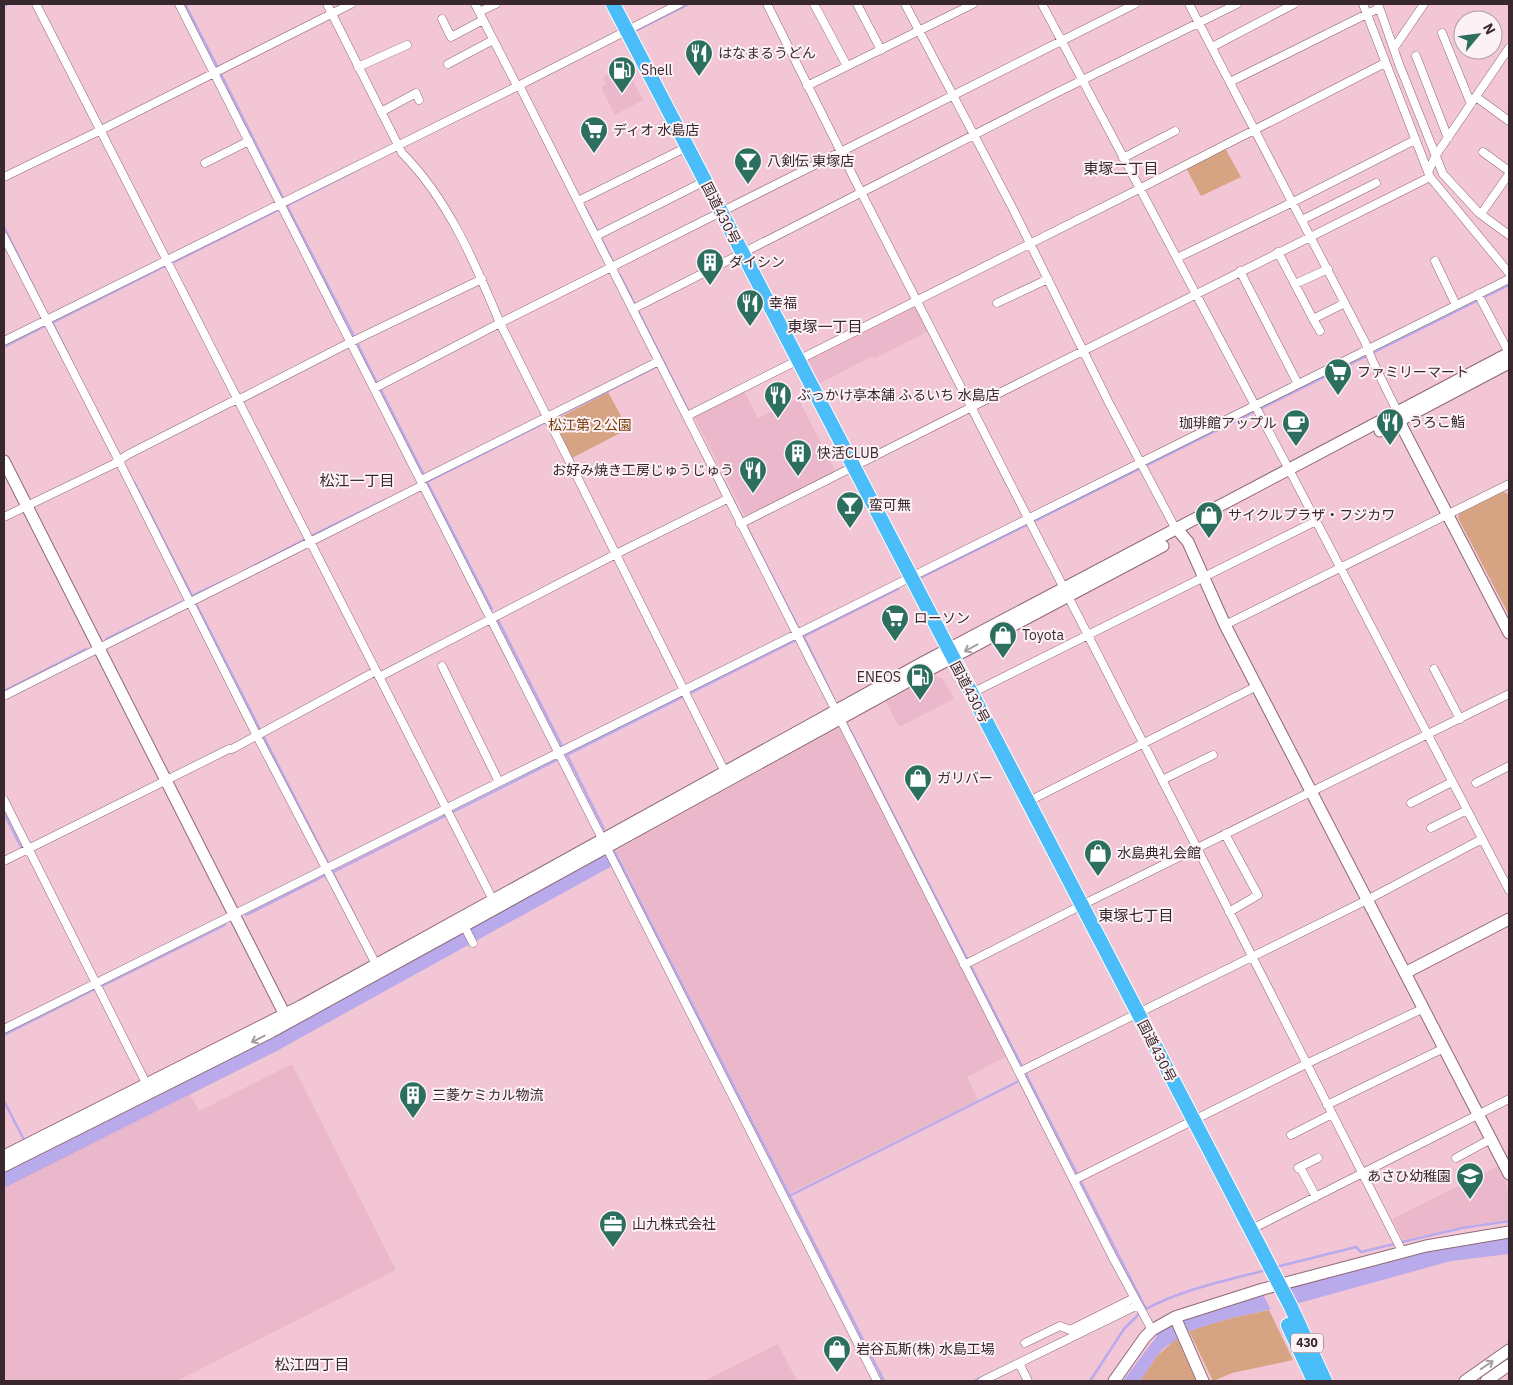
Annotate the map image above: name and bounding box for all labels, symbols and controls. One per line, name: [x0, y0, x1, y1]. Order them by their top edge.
north arrow: [1453, 10, 1503, 60]
text: N: [1479, 20, 1500, 37]
restaurant icon: はなまるうどん: [684, 38, 714, 77]
place label: はなまるうどん: [718, 44, 816, 62]
fuel station icon: Shell: [607, 55, 637, 94]
place label: Shell: [641, 61, 673, 79]
supermarket icon: ディオ 水島店: [579, 115, 609, 154]
place label: ディオ 水島店: [613, 121, 699, 139]
bar icon: 八剣伝 東塚店: [733, 146, 763, 185]
place label: 八剣伝 東塚店: [767, 152, 854, 170]
district label: 東塚二丁目: [1083, 159, 1159, 178]
street label: 国道430号: [698, 179, 744, 247]
building icon: ダイシン: [695, 247, 725, 286]
place label: ダイシン: [729, 253, 785, 271]
restaurant icon: 幸福: [735, 288, 765, 327]
place label: 幸福: [769, 294, 797, 312]
district label: 東塚一丁目: [787, 317, 863, 336]
supermarket icon: ファミリーマート: [1323, 357, 1353, 396]
place label: ファミリーマート: [1357, 363, 1469, 381]
restaurant icon: ぶっかけ亭本舗 ふるいち 水島店: [763, 380, 793, 419]
place label: ぶっかけ亭本舗 ふるいち 水島店: [797, 386, 1000, 404]
restaurant icon: うろこ鮨: [1375, 407, 1405, 446]
cafe icon: 珈琲館アップル: [1281, 408, 1311, 447]
place label: うろこ鮨: [1409, 413, 1465, 431]
place label: 珈琲館アップル: [1179, 414, 1277, 432]
park label: 松江第２公園: [548, 416, 632, 434]
building icon: 快活CLUB: [783, 438, 813, 477]
place label: 快活CLUB: [817, 444, 879, 462]
restaurant icon: お好み焼き工房じゅうじゅう: [738, 455, 768, 494]
place label: お好み焼き工房じゅうじゅう: [552, 461, 734, 479]
district label: 松江一丁目: [319, 471, 395, 490]
bar icon: 蛮可無: [835, 490, 865, 529]
place label: 蛮可無: [869, 496, 911, 514]
shop icon: サイクルプラザ・フジカワ: [1194, 500, 1224, 539]
place label: サイクルプラザ・フジカワ: [1228, 506, 1395, 524]
supermarket icon: ローソン: [880, 603, 910, 642]
place label: ローソン: [914, 609, 970, 627]
shop icon: Toyota: [988, 620, 1018, 659]
place label: Toyota: [1022, 626, 1065, 644]
one-way arrow: [965, 643, 979, 653]
street label: 国道430号: [946, 658, 994, 726]
fuel station icon: ENEOS: [905, 662, 935, 701]
place label: ENEOS: [857, 668, 901, 686]
shop icon: ガリバー: [903, 763, 933, 802]
place label: ガリバー: [937, 769, 993, 787]
shop icon: 水島典礼会館: [1083, 838, 1113, 877]
place label: 水島典礼会館: [1117, 844, 1201, 862]
district label: 東塚七丁目: [1098, 906, 1174, 925]
street label: 国道430号: [1134, 1017, 1180, 1085]
one-way arrow: [251, 1035, 266, 1044]
building icon: 三菱ケミカル物流: [398, 1080, 428, 1119]
place label: 三菱ケミカル物流: [432, 1086, 544, 1104]
school or university icon: あさひ幼稚園: [1455, 1161, 1485, 1200]
place label: あさひ幼稚園: [1367, 1167, 1451, 1185]
office icon: 山九株式会社: [598, 1209, 628, 1248]
place label: 山九株式会社: [632, 1215, 716, 1233]
shop icon: 岩谷瓦斯(株) 水島工場: [822, 1334, 852, 1373]
road number: 430: [1291, 1334, 1323, 1352]
place label: 岩谷瓦斯(株) 水島工場: [856, 1340, 995, 1358]
district label: 松江四丁目: [274, 1355, 350, 1374]
one-way arrow: [1479, 1360, 1493, 1370]

